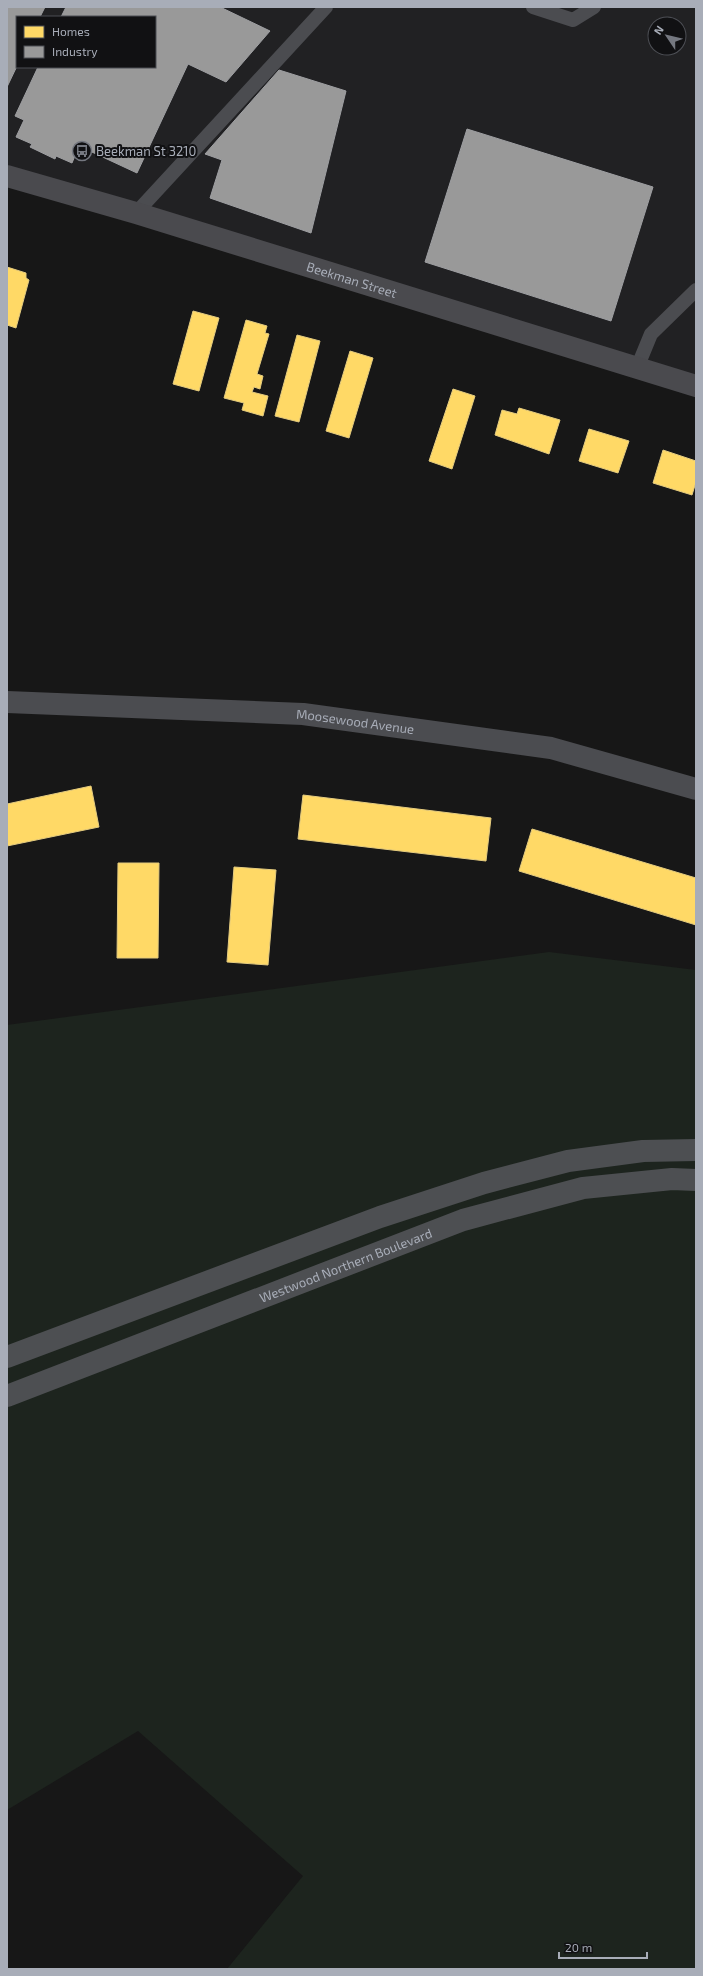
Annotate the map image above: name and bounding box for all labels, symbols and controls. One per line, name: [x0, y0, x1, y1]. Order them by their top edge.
legend: [16, 16, 156, 68]
north arrow: [647, 16, 687, 56]
text: N: [651, 23, 666, 37]
text: Homes: [52, 24, 90, 38]
text: Industry: [52, 44, 98, 58]
bus stop icon: Beekman St 3210: [71, 140, 93, 162]
place label: Beekman St 3210: [96, 143, 196, 159]
street label: Beekman Street: [305, 258, 399, 301]
street label: Moosewood Avenue: [296, 706, 415, 737]
street label: Westwood Northern Boulevard: [257, 1225, 434, 1306]
scale bar: [559, 1934, 647, 1960]
text: 20 m: [565, 1940, 592, 1954]

